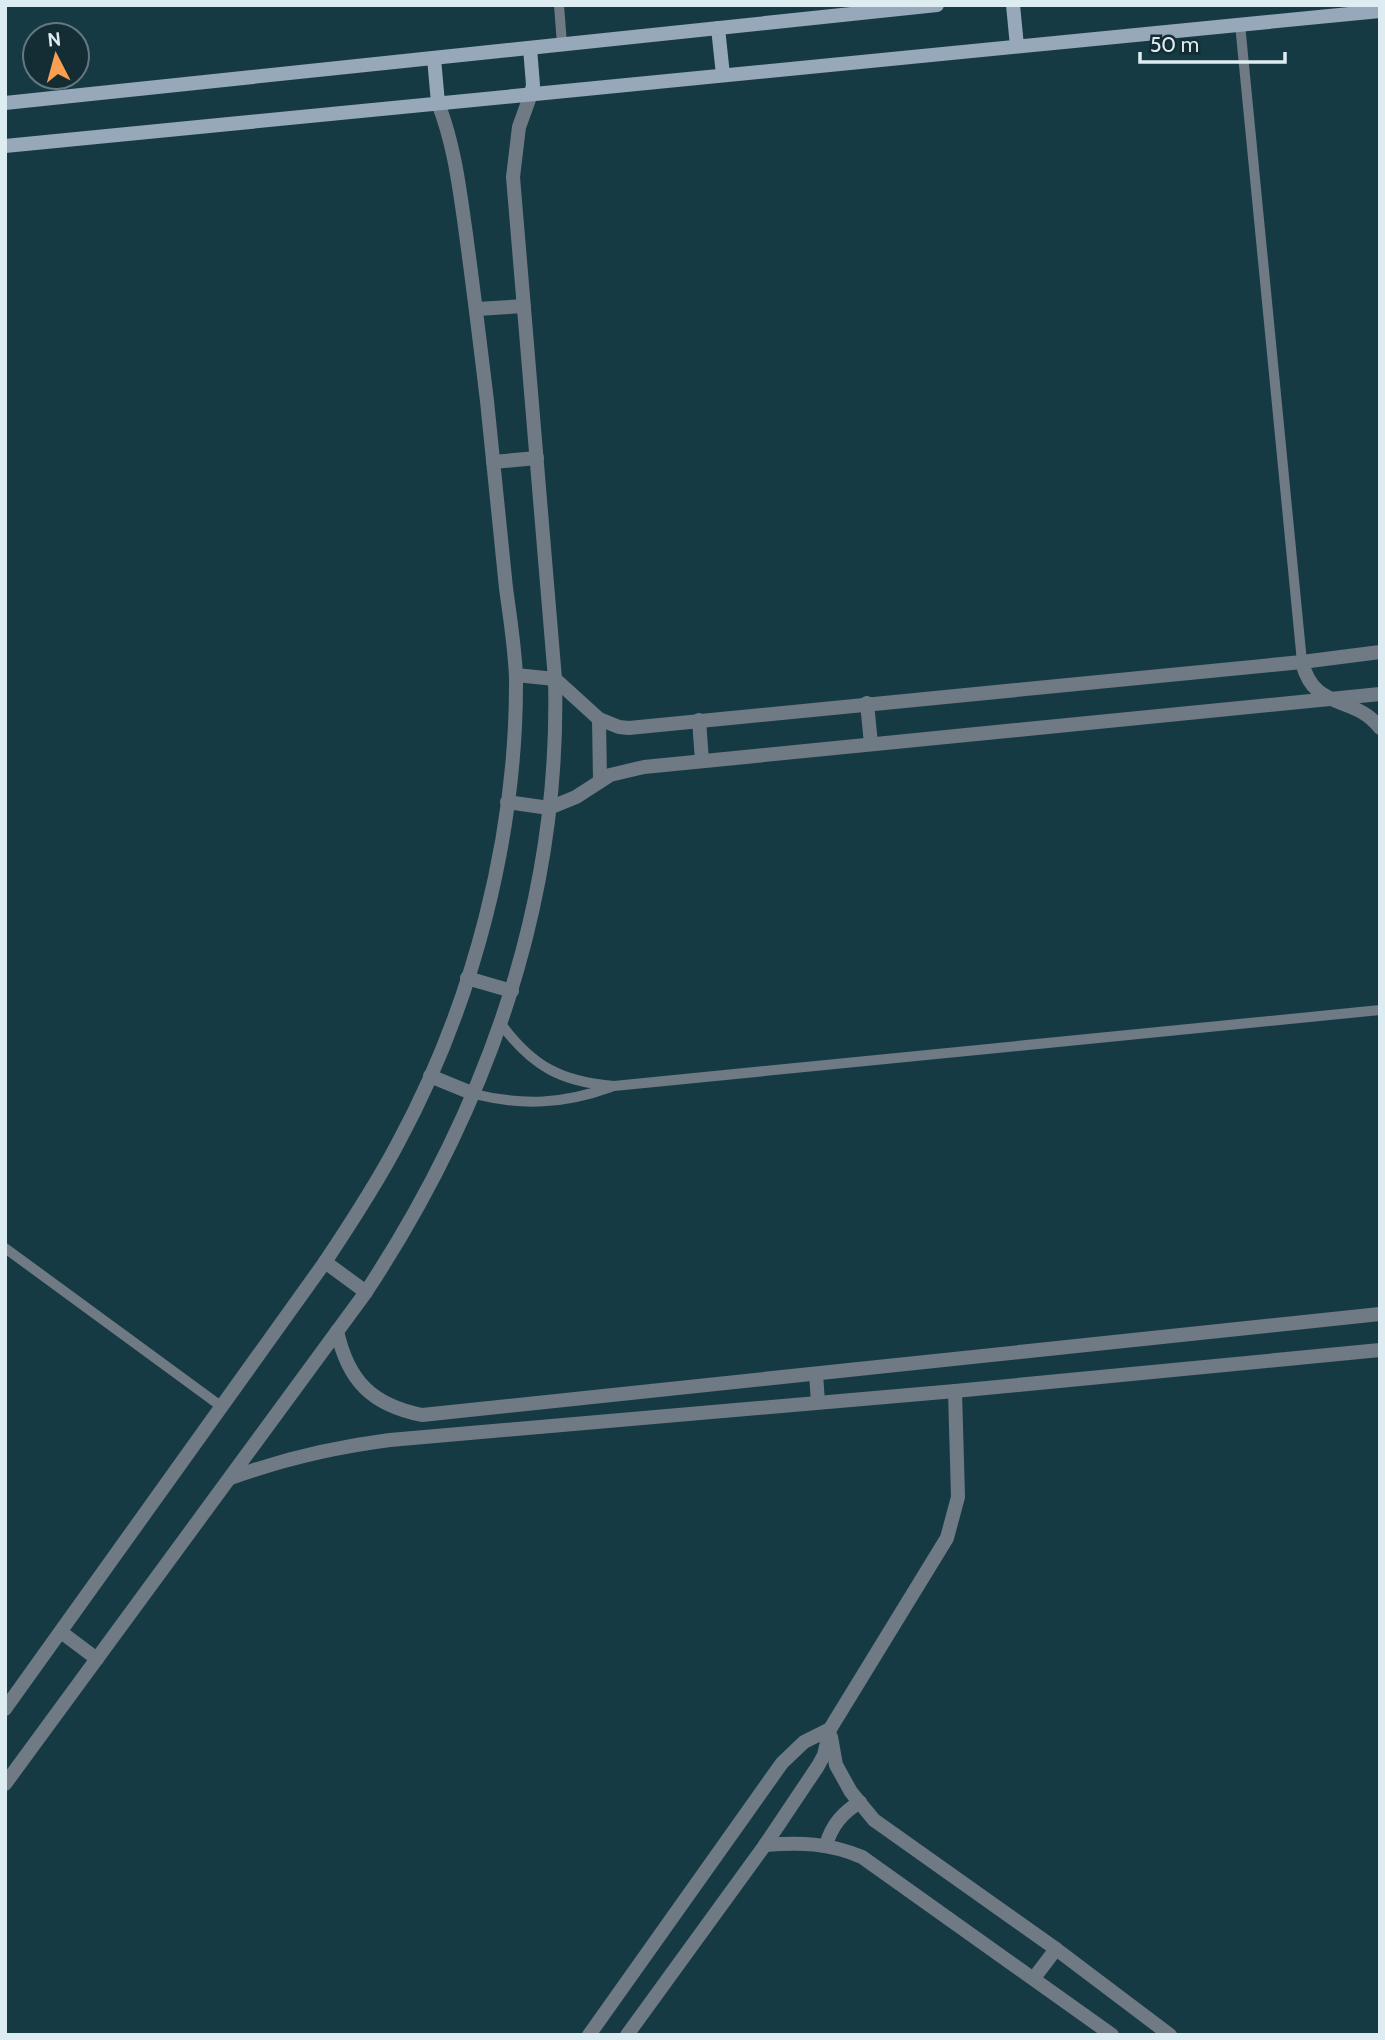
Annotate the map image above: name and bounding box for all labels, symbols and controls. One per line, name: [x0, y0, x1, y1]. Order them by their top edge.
north arrow: [21, 21, 91, 91]
scale bar: [1140, 21, 1285, 65]
text: N: [46, 27, 62, 52]
text: 50 m: [1150, 32, 1199, 57]

